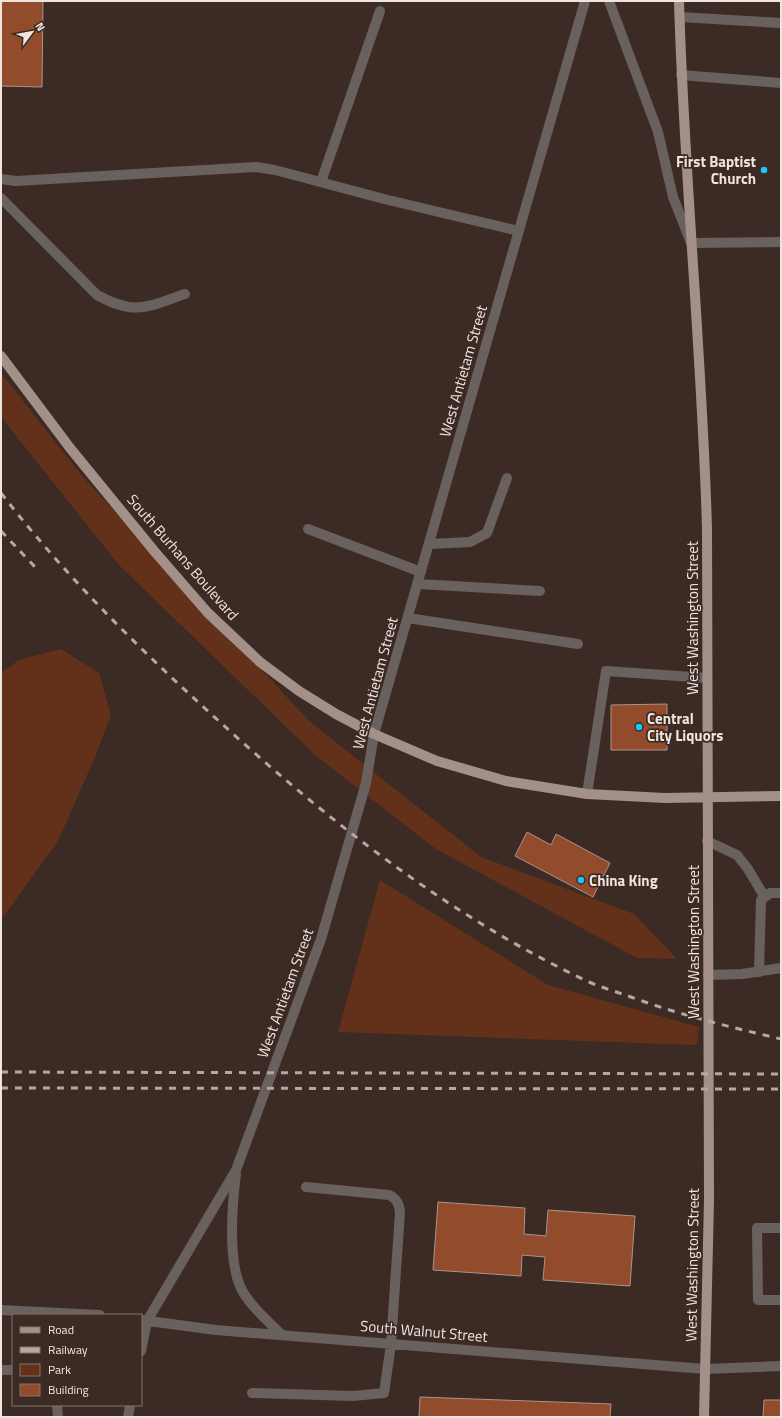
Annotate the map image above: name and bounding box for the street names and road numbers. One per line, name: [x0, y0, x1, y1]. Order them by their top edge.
street label: West Antietam Street: [433, 302, 493, 440]
street label: South Burhans Boulevard: [122, 489, 244, 625]
street label: West Washington Street: [681, 540, 704, 695]
street label: West Antietam Street: [346, 613, 404, 752]
street label: West Washington Street: [682, 864, 705, 1019]
street label: West Antietam Street: [251, 924, 319, 1061]
street label: West Washington Street: [679, 1187, 705, 1342]
street label: South Walnut Street: [359, 1314, 489, 1348]

